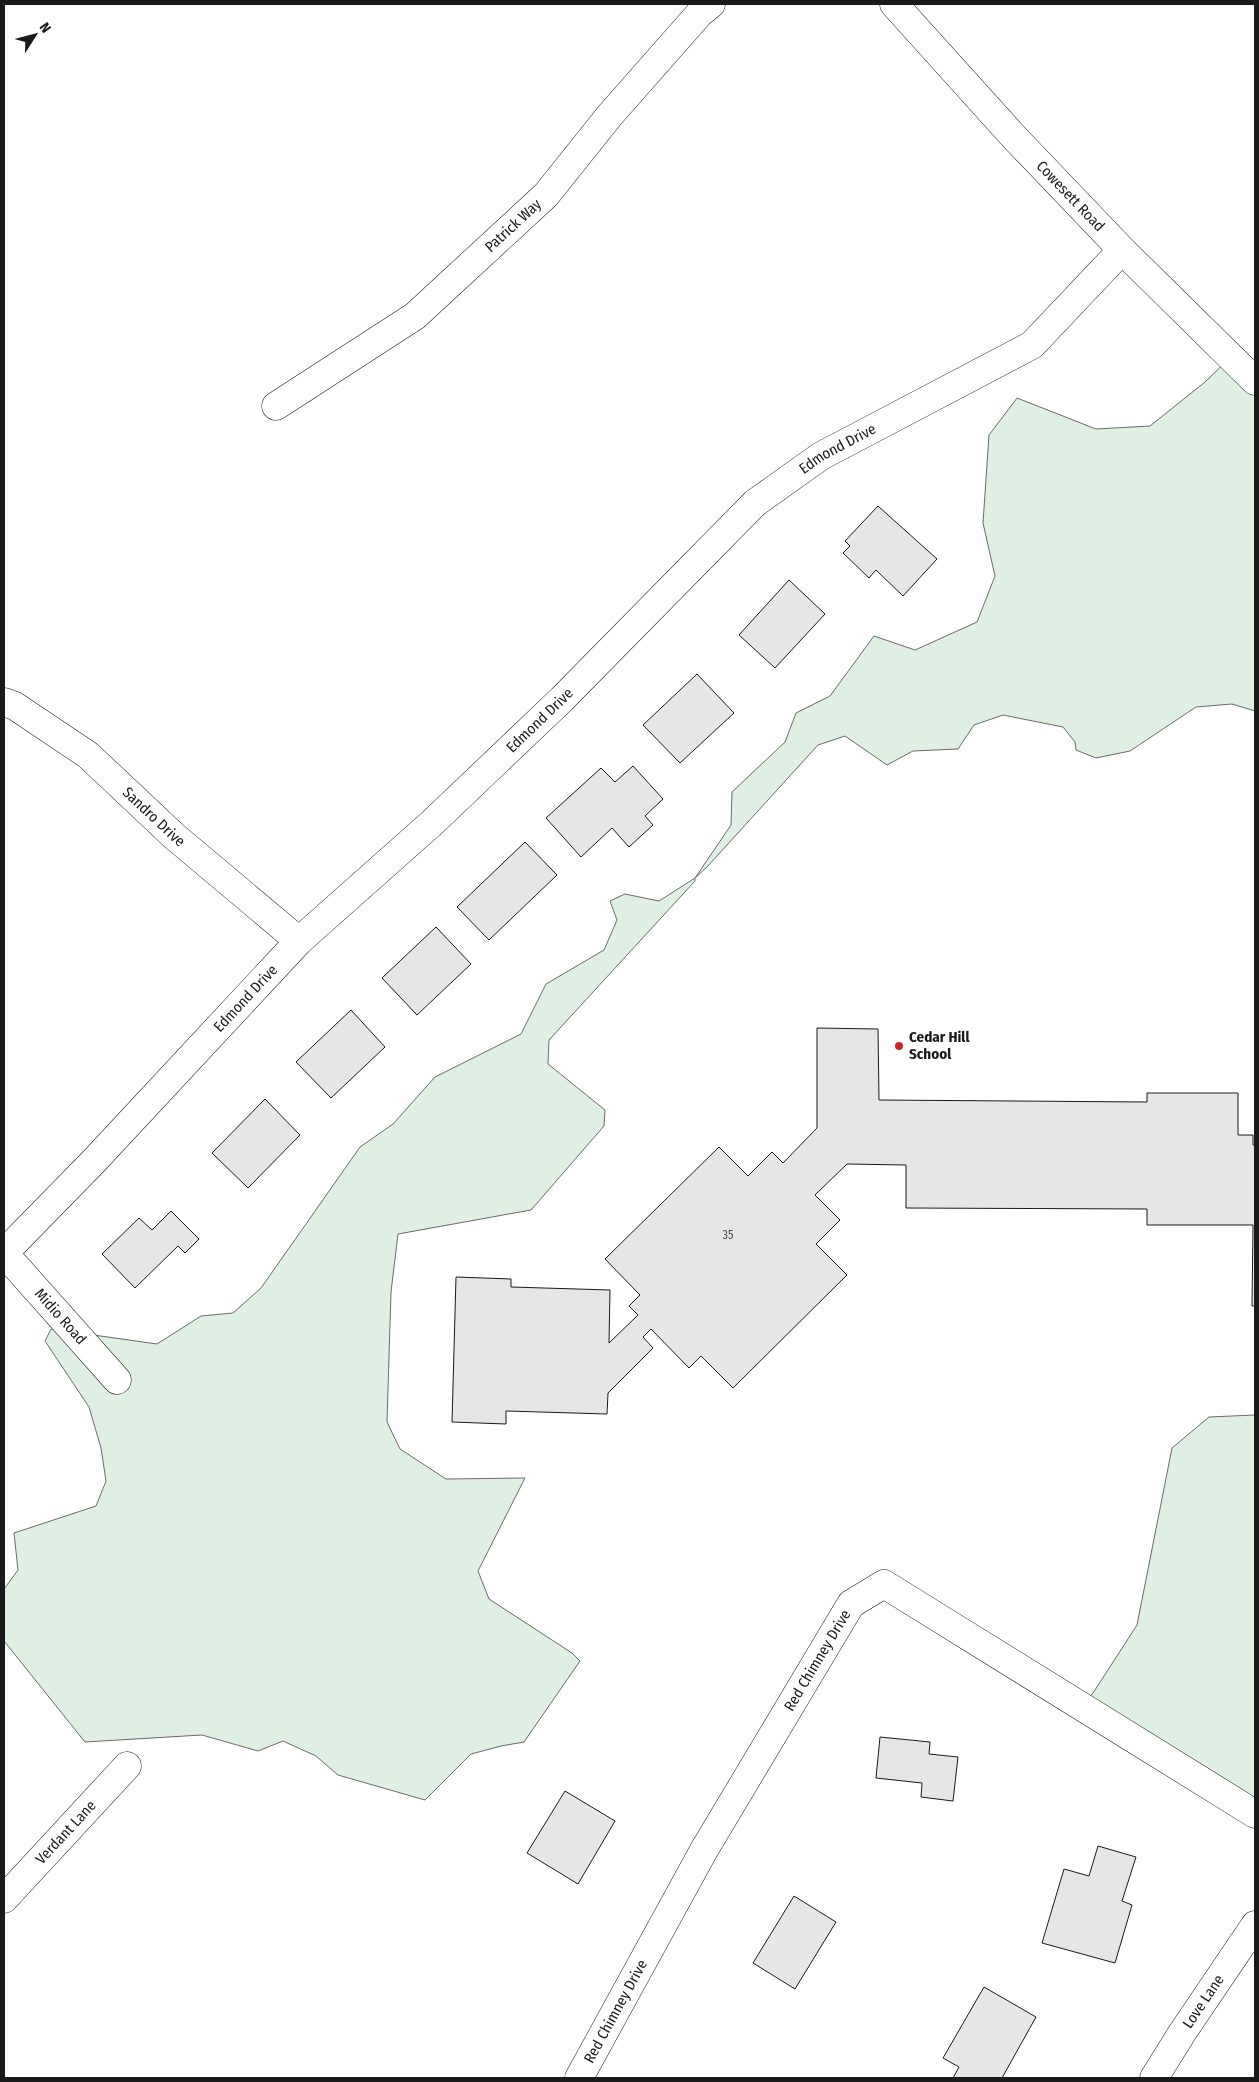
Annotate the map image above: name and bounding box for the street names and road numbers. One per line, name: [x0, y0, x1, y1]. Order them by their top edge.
street label: Cowesett Road: [1033, 157, 1108, 235]
street label: Patrick Way: [481, 195, 545, 256]
street label: Edmond Drive: [796, 420, 879, 478]
street label: Edmond Drive: [503, 684, 577, 756]
street label: Sandro Drive: [119, 783, 189, 850]
street label: Edmond Drive: [210, 961, 281, 1036]
street label: Midio Road: [31, 1285, 90, 1348]
street label: Red Chimney Drive: [780, 1606, 855, 1714]
street label: Verdant Lane: [32, 1797, 100, 1868]
street label: Red Chimney Drive: [580, 1957, 651, 2066]
street label: Love Lane: [1179, 1971, 1228, 2032]

